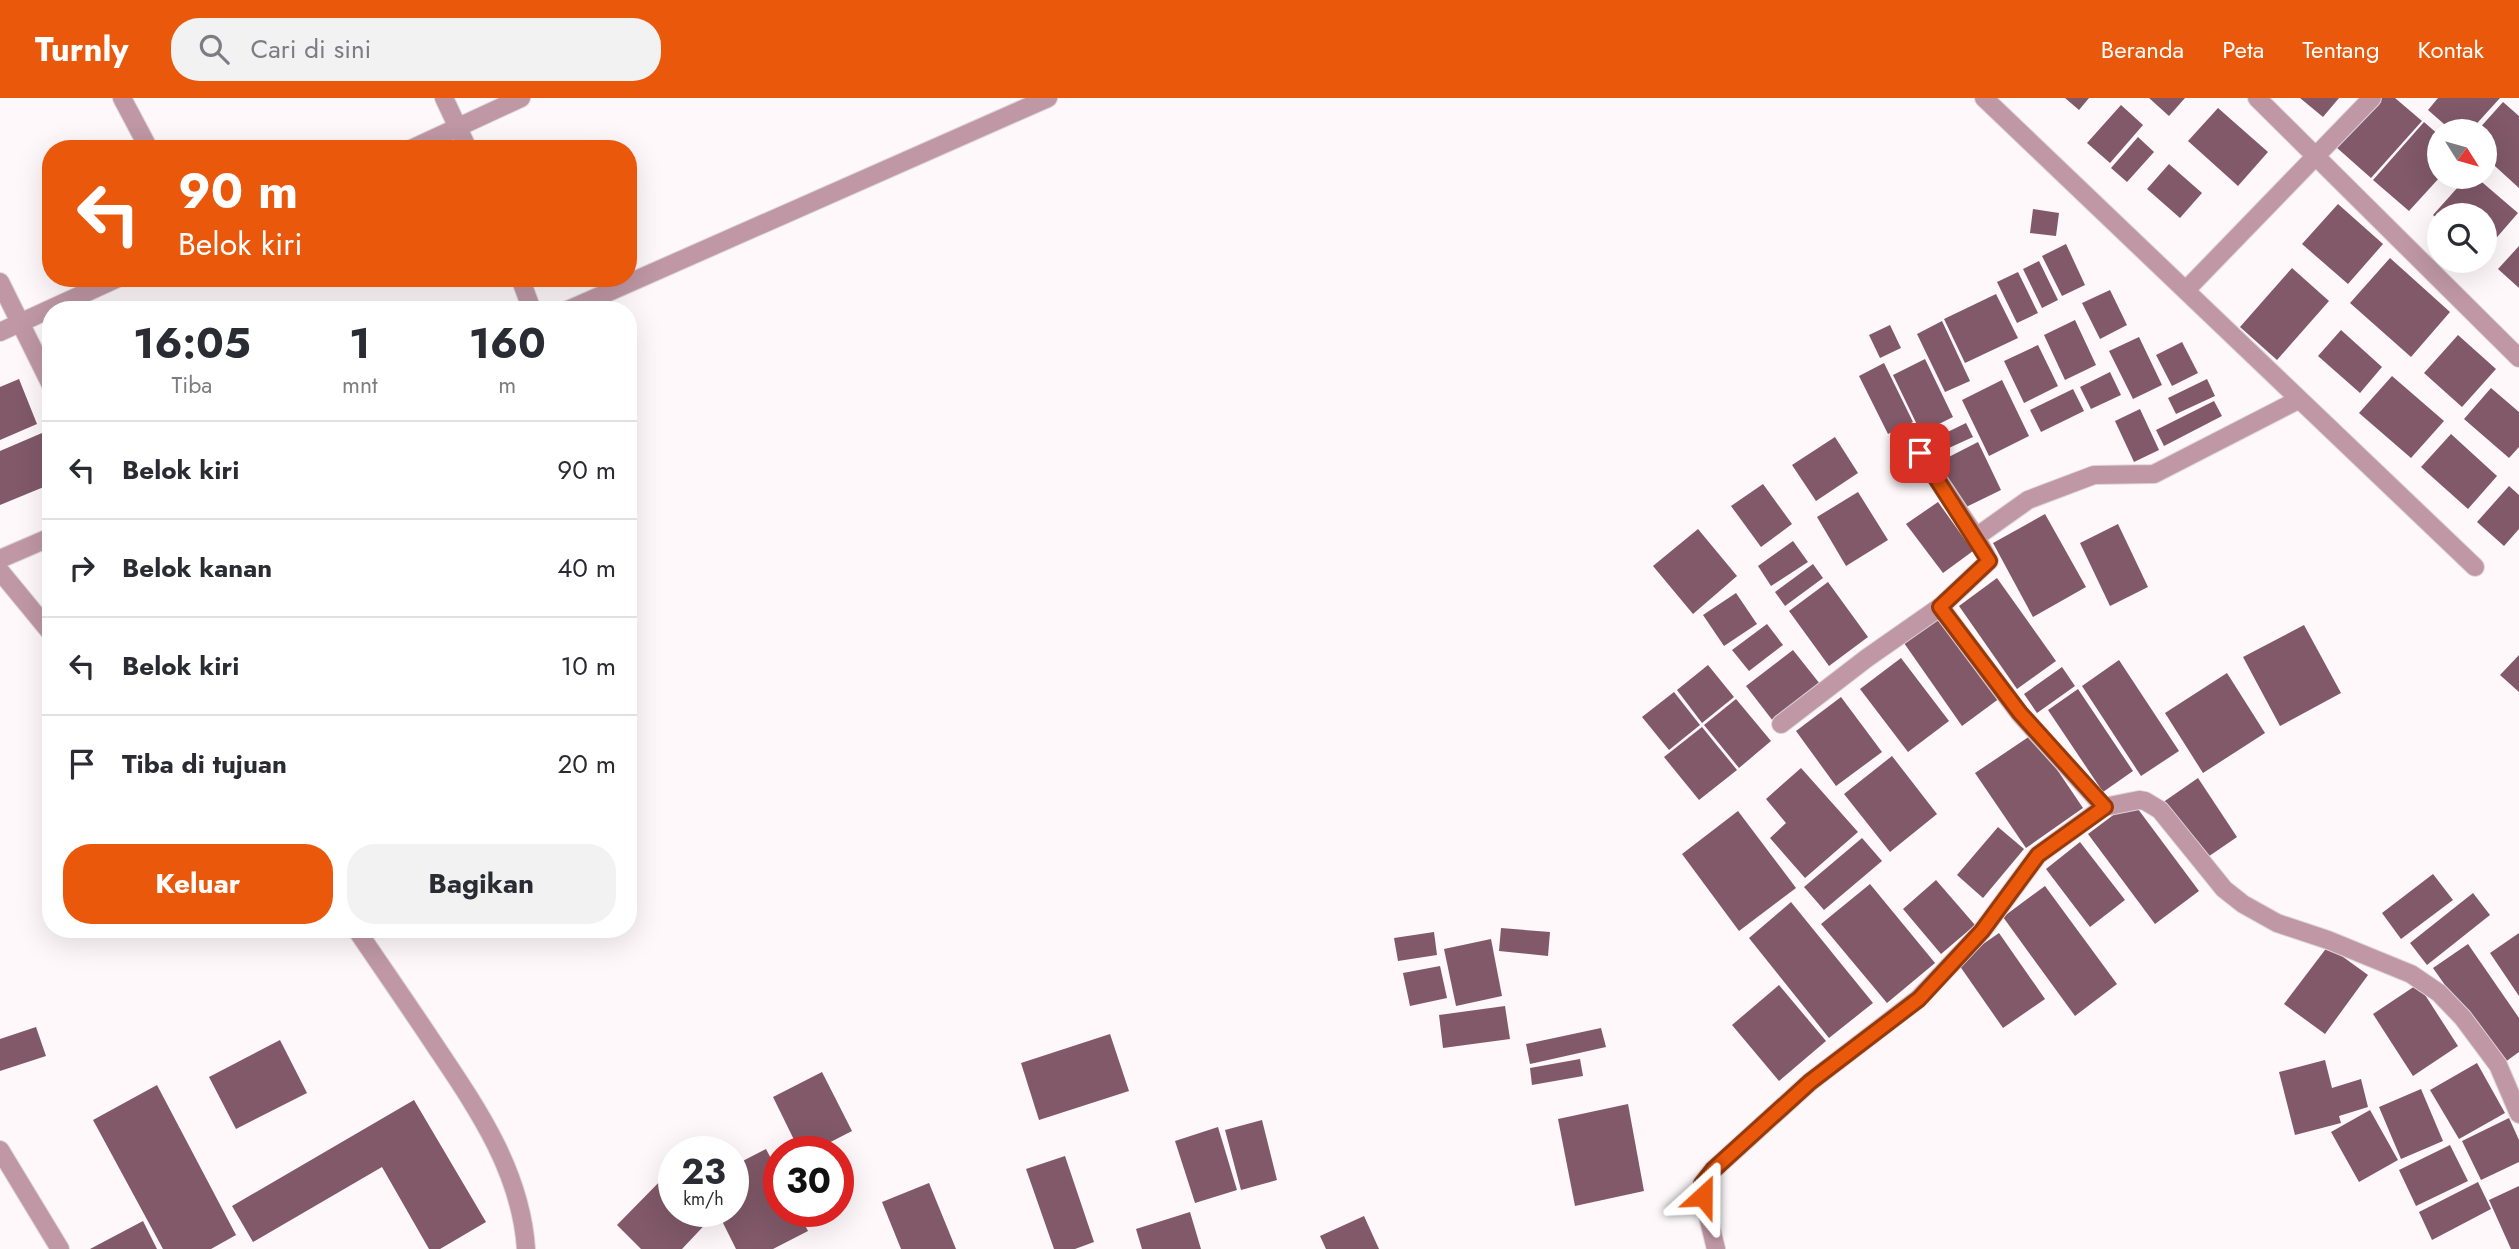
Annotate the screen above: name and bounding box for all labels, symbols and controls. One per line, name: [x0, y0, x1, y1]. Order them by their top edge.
search box: [171, 18, 661, 81]
text: Turnly: [35, 26, 129, 73]
icon: search: [195, 30, 233, 68]
text: Cari di sini: [251, 30, 371, 68]
text: Beranda: [2101, 32, 2184, 67]
text: Peta: [2222, 32, 2264, 67]
text: Tentang: [2302, 32, 2380, 67]
text: Kontak: [2418, 32, 2484, 67]
north arrow: [2427, 119, 2497, 189]
map controls: [2427, 119, 2497, 273]
text: 90 m: [178, 156, 298, 226]
icon: left: [63, 168, 154, 259]
button: search: [2427, 203, 2497, 273]
text: Belok kiri: [178, 221, 303, 267]
text: 16:05: [133, 313, 251, 374]
text: 1: [349, 313, 371, 374]
text: 160: [469, 313, 546, 374]
text: Tiba: [172, 368, 212, 402]
text: mnt: [342, 368, 378, 402]
text: m: [498, 368, 516, 402]
pin: [1890, 423, 1950, 483]
icon: arrive: [1901, 434, 1939, 472]
icon: left: [63, 451, 101, 489]
text: Belok kiri: [122, 451, 239, 489]
text: 90 m: [557, 451, 616, 489]
icon: right: [63, 549, 101, 587]
text: Belok kanan: [122, 549, 272, 587]
text: 40 m: [557, 549, 616, 587]
icon: left: [63, 647, 101, 685]
text: Belok kiri: [122, 647, 239, 685]
text: 10 m: [561, 647, 616, 685]
icon: arrive: [63, 745, 101, 783]
text: Tiba di tujuan: [122, 745, 287, 783]
text: 20 m: [558, 745, 616, 783]
button: Keluar: [63, 844, 333, 924]
button: Bagikan: [347, 844, 616, 924]
speed limit sign: 30: [763, 1136, 854, 1227]
text: 23: [681, 1147, 726, 1197]
position arrow: [1666, 1159, 1740, 1233]
text: km/h: [683, 1186, 724, 1212]

